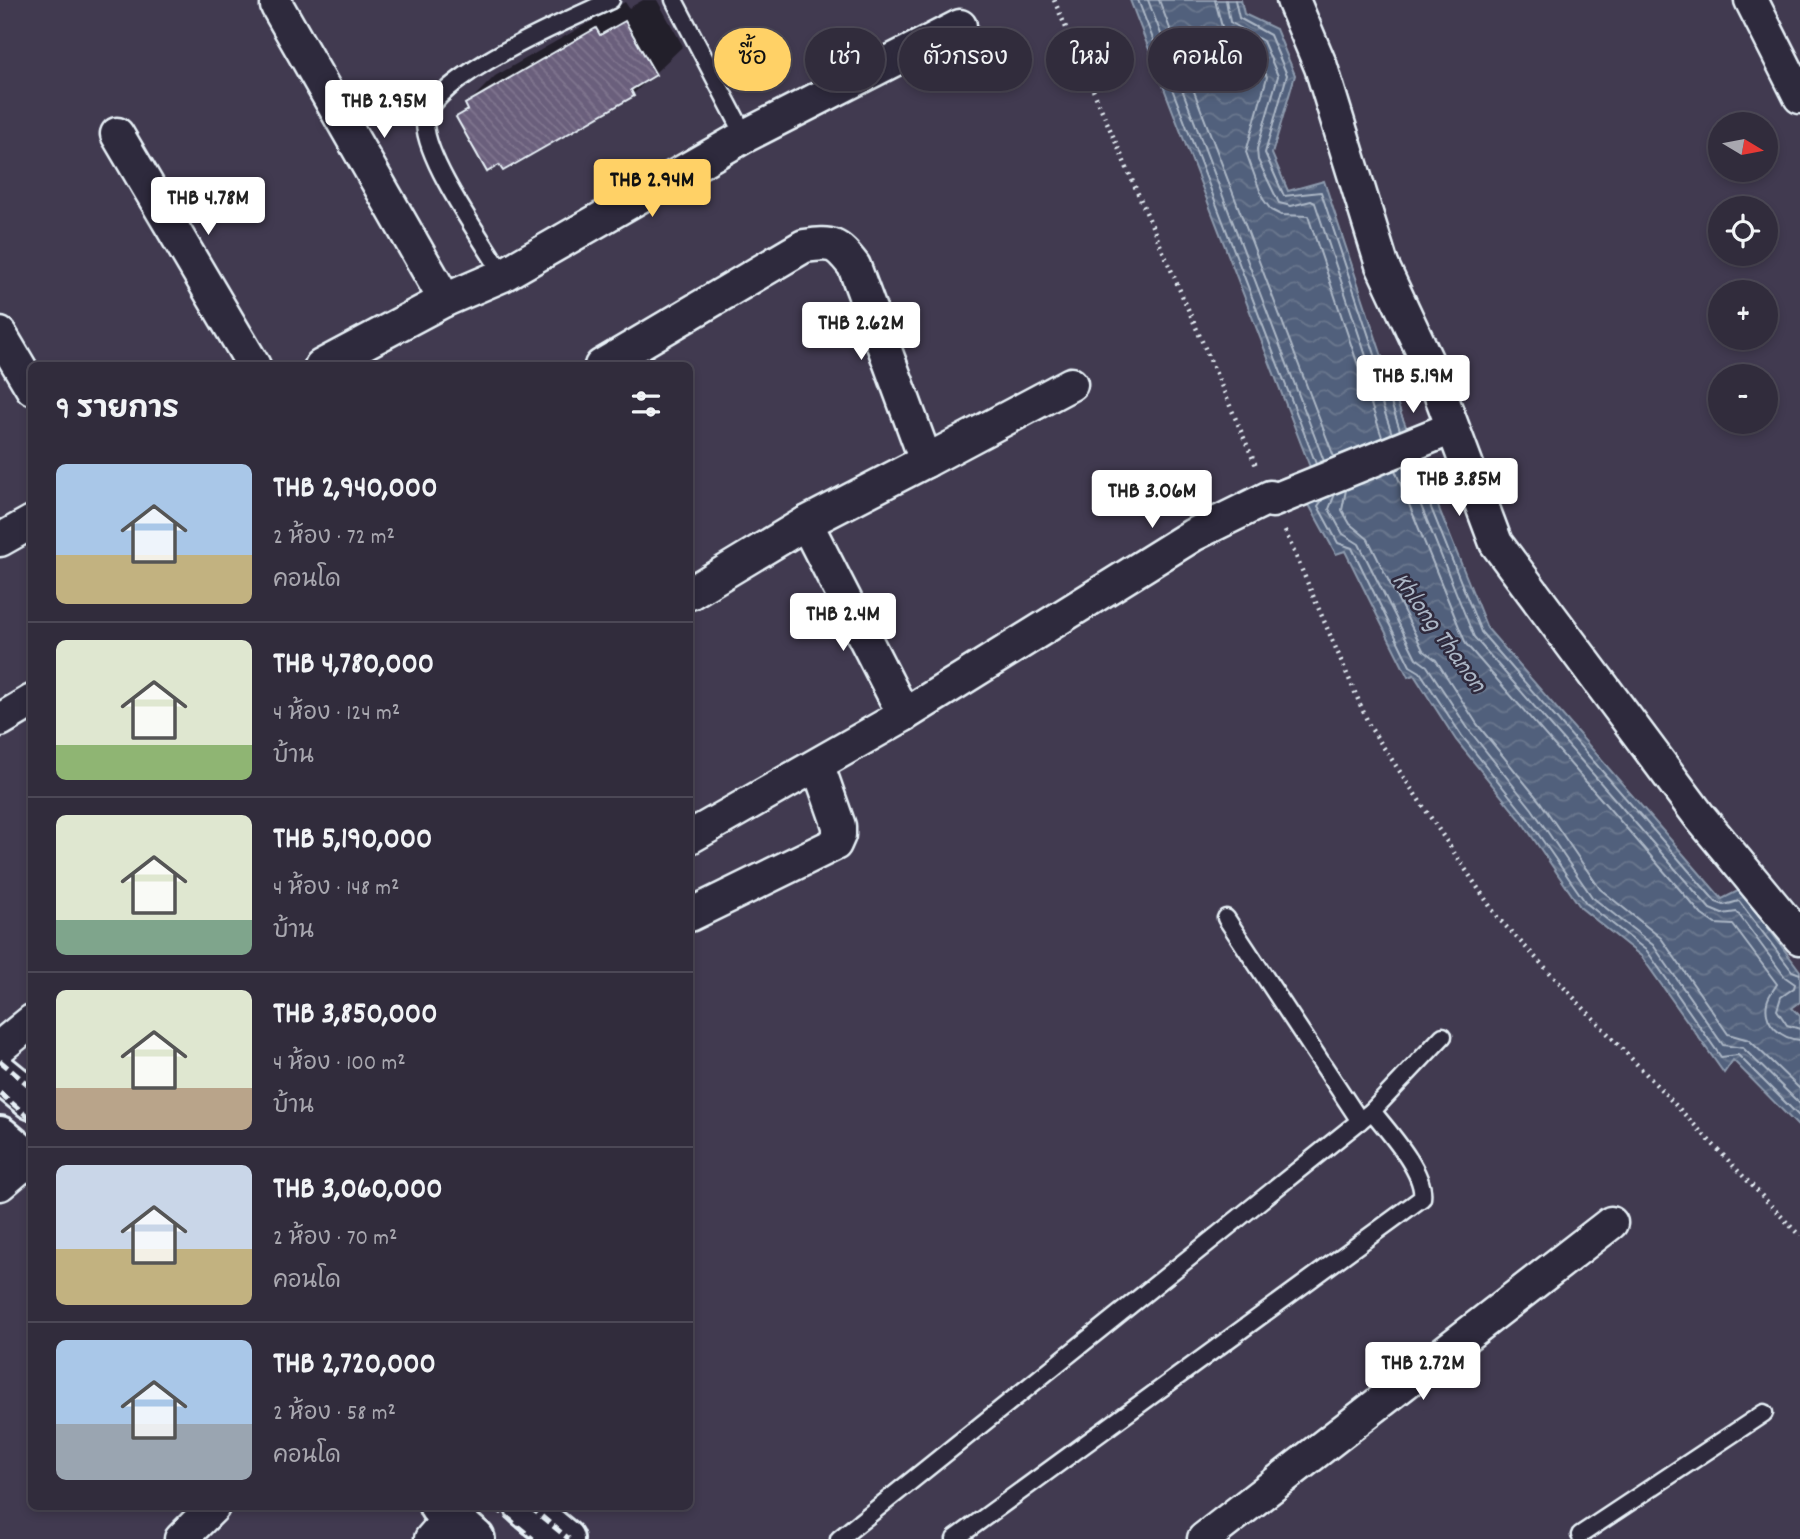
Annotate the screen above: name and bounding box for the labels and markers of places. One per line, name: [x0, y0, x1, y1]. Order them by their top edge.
pin: THB 2.95M: [304, 80, 464, 140]
pin: THB 2.94M: [572, 160, 732, 219]
pin: THB 4.78M: [128, 177, 288, 237]
pin: THB 2.62M: [781, 302, 941, 362]
pin: THB 5.19M: [1333, 356, 1493, 415]
pin: THB 3.85M: [1379, 458, 1539, 518]
pin: THB 3.06M: [1072, 470, 1232, 530]
pin: THB 2.4M: [771, 594, 915, 653]
pin: THB 2.72M: [1343, 1342, 1503, 1402]

